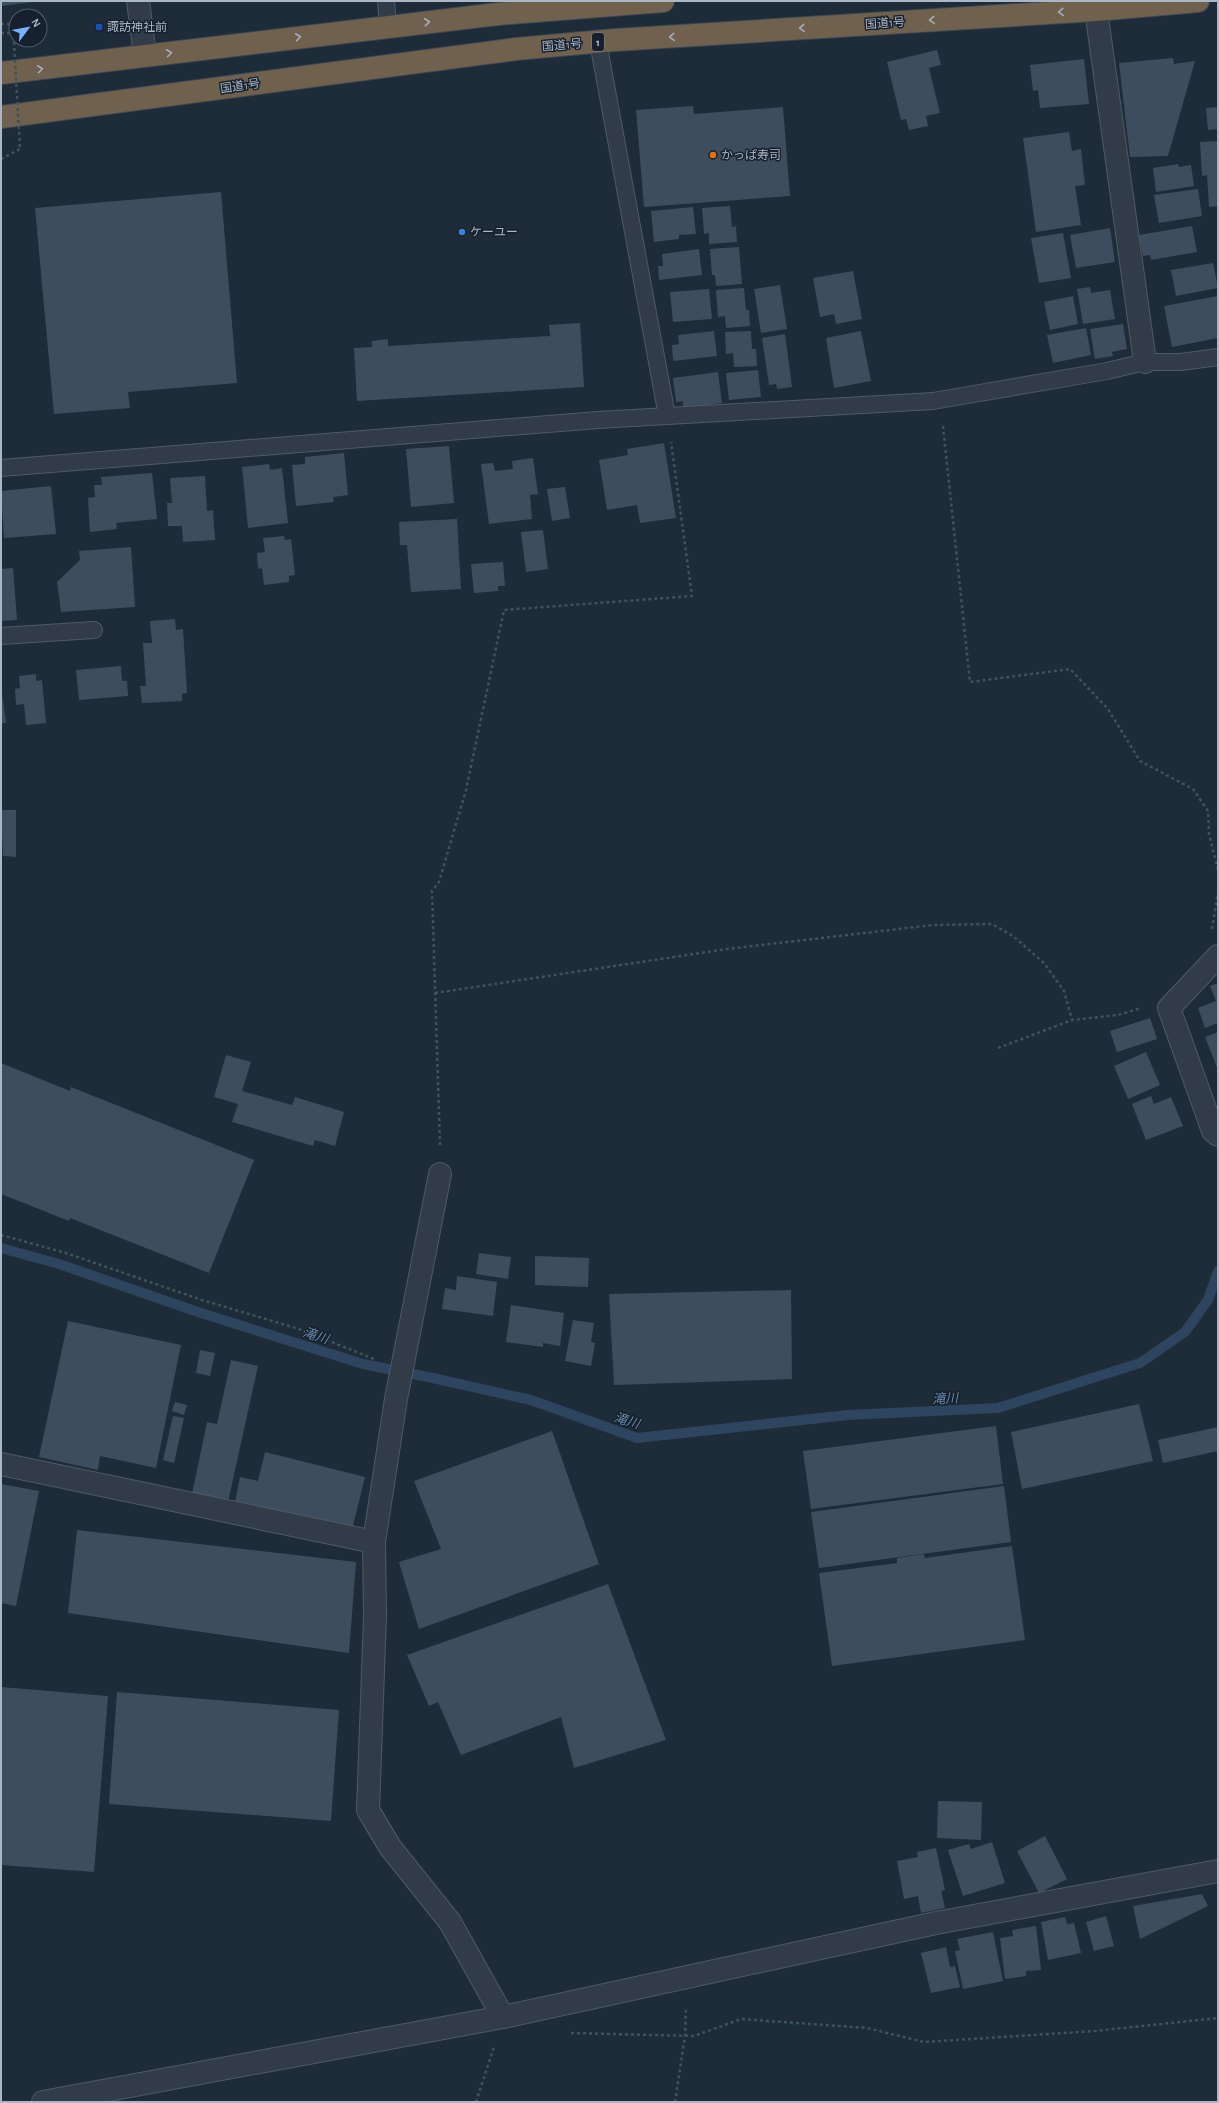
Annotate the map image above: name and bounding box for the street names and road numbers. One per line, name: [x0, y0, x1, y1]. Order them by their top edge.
street label: 国道1号: [864, 15, 905, 30]
road number: 1: [592, 33, 604, 51]
street label: 国道1号: [541, 36, 583, 53]
street label: 国道1号: [219, 76, 261, 95]

